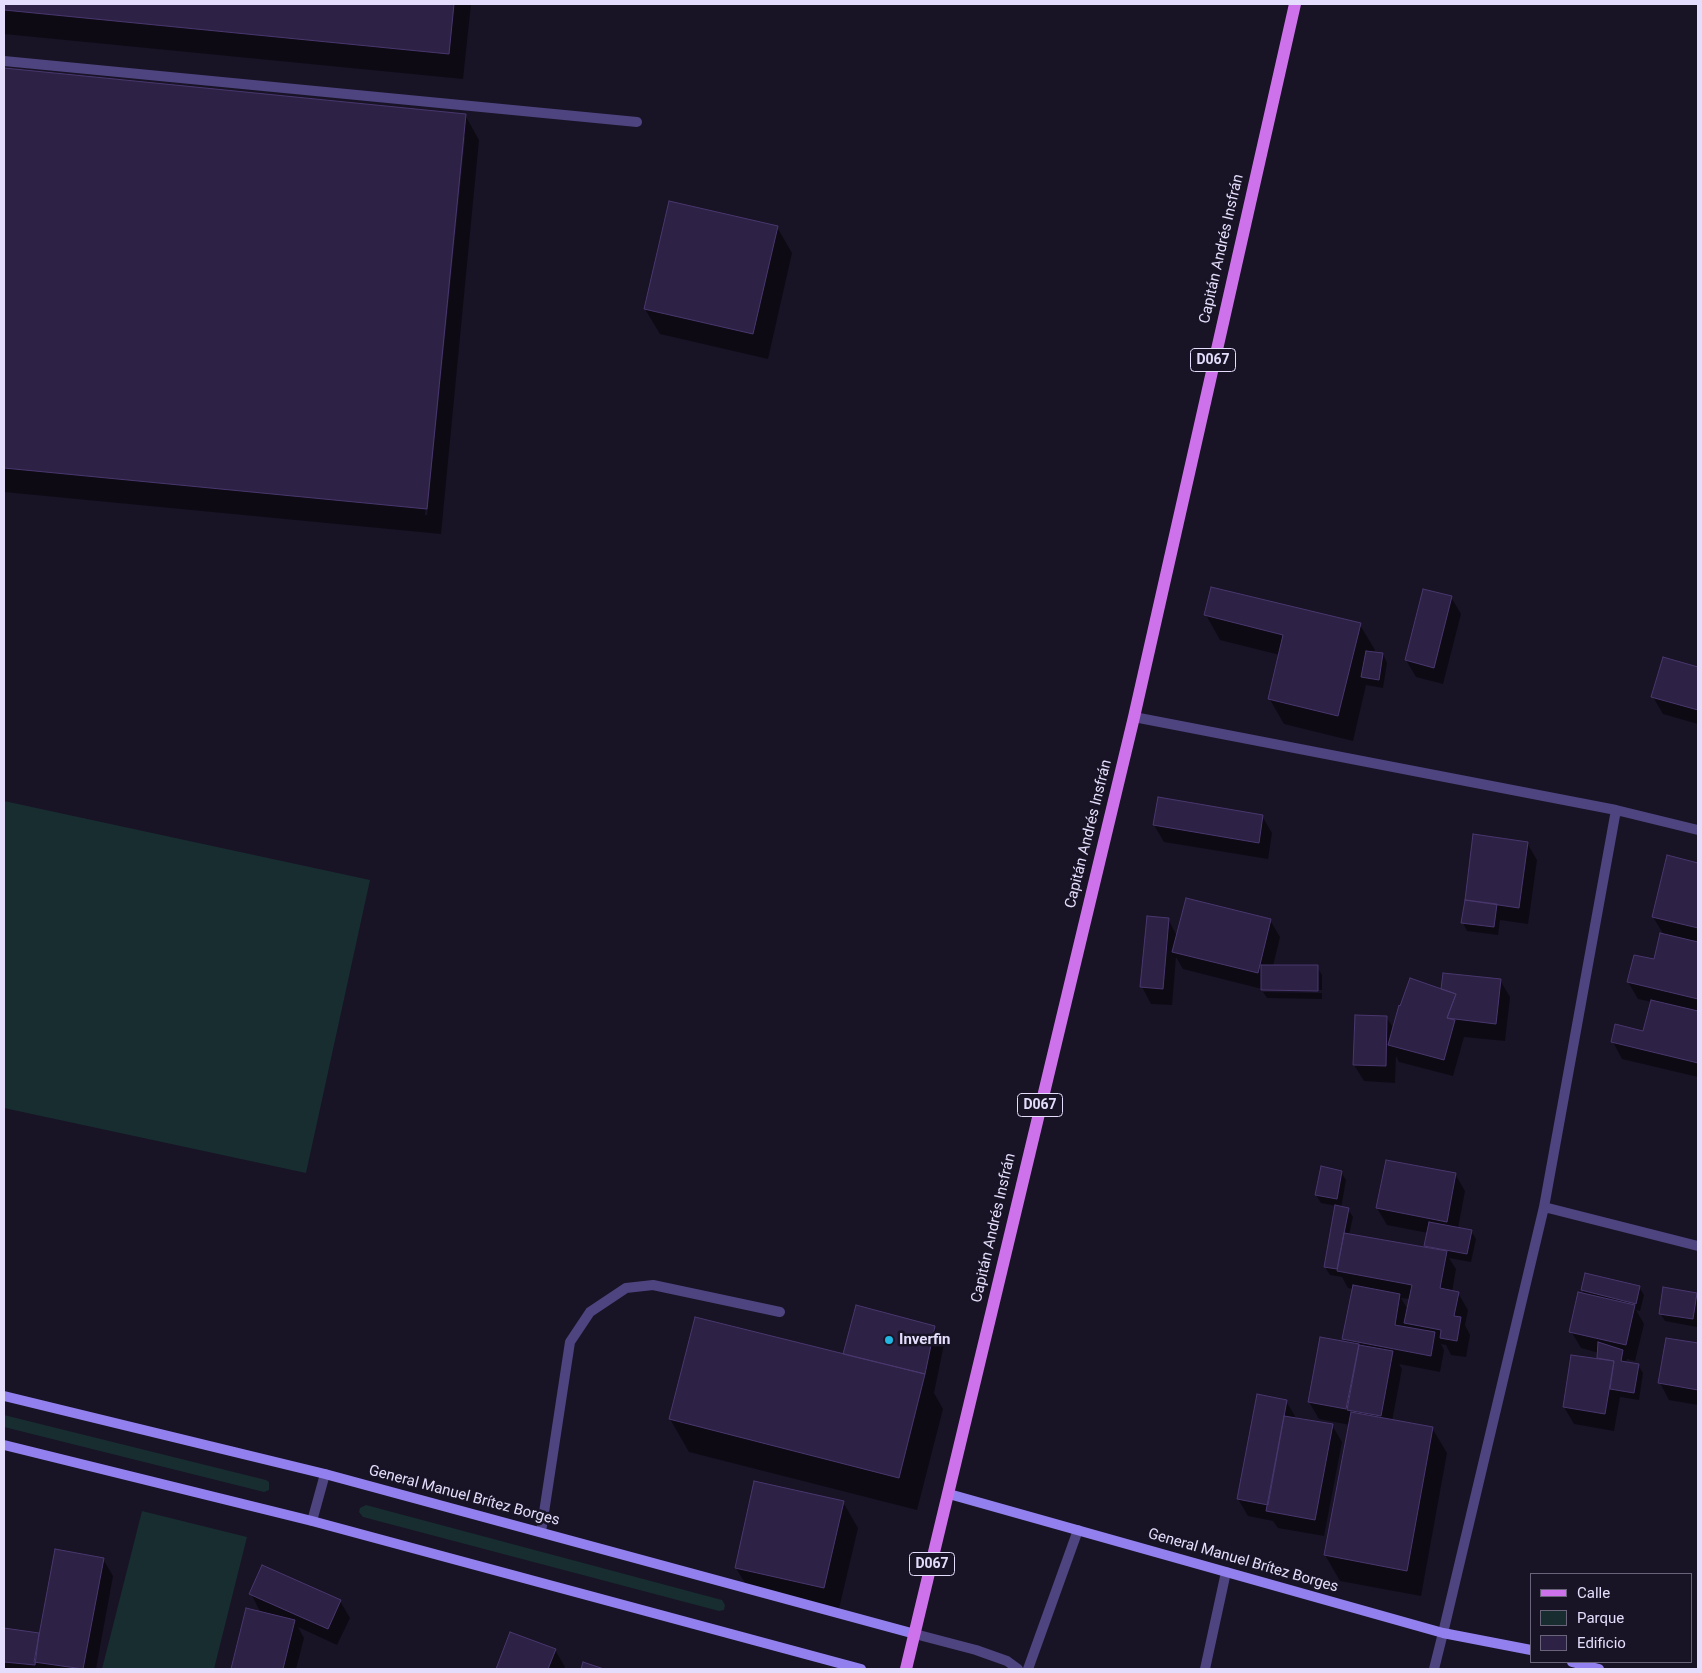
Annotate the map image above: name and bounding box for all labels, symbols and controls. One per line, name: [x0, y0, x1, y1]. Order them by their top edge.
street label: Capitán Andrés Insfrán: [1196, 173, 1248, 325]
road number: D067: [1190, 348, 1236, 372]
street label: Capitán Andrés Insfrán: [1062, 758, 1116, 910]
road number: D067: [1018, 1094, 1062, 1116]
street label: Capitán Andrés Insfrán: [968, 1152, 1020, 1304]
place label: Inverfin: [899, 1331, 950, 1349]
marker: Inverfin: [883, 1334, 895, 1346]
street label: General Manuel Brítez Borges: [367, 1462, 561, 1530]
street label: General Manuel Brítez Borges: [1146, 1525, 1340, 1597]
road number: D067: [910, 1552, 954, 1576]
legend: [1530, 1573, 1692, 1663]
text: Calle: [1577, 1584, 1610, 1602]
text: Parque: [1577, 1609, 1624, 1627]
text: Edificio: [1577, 1634, 1626, 1652]

